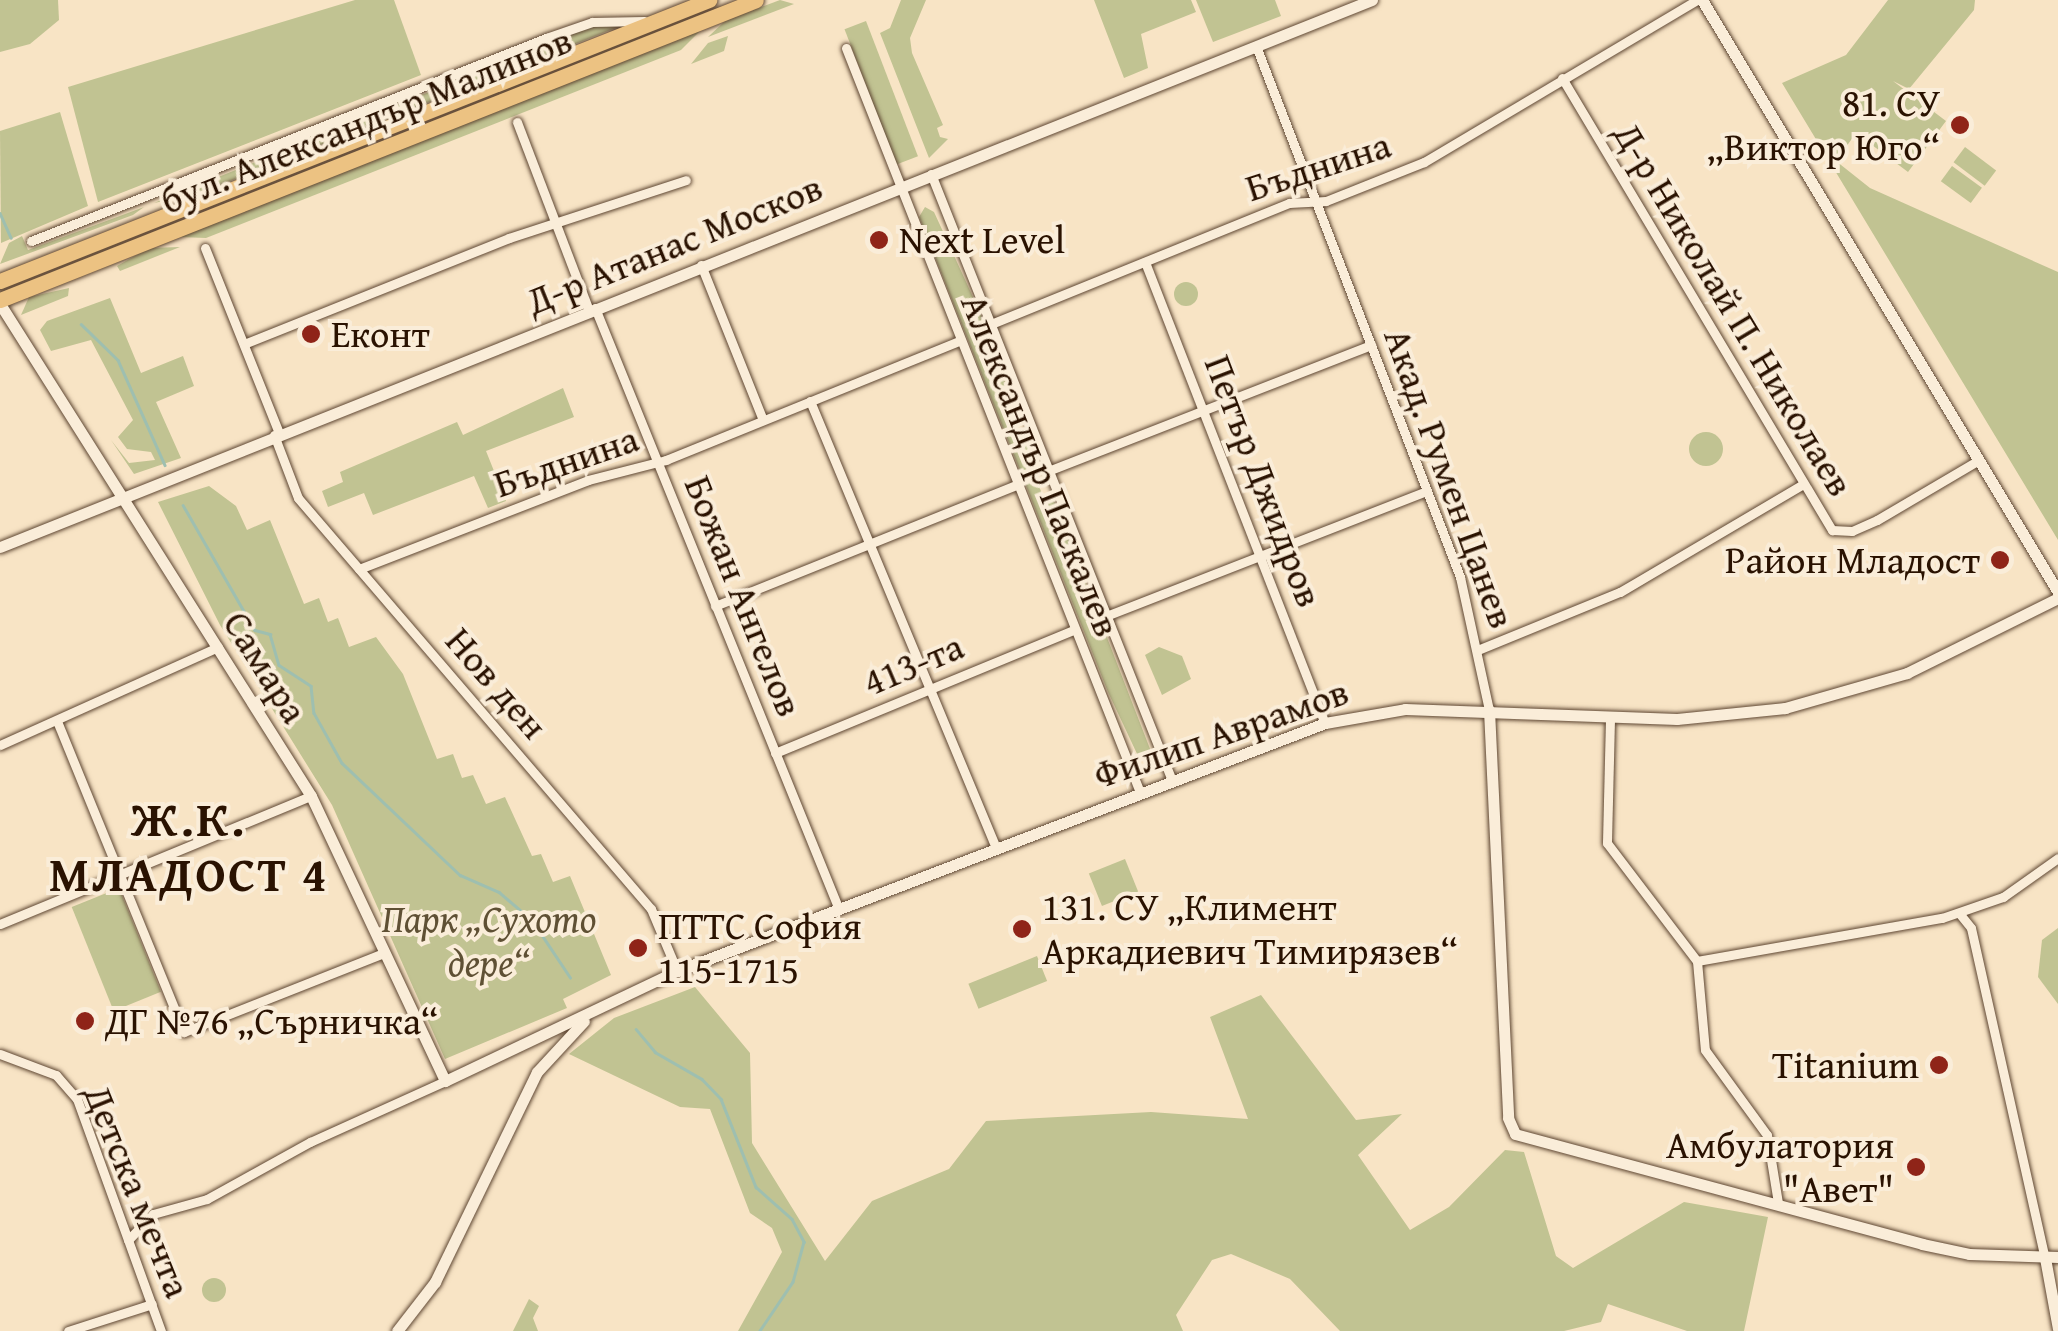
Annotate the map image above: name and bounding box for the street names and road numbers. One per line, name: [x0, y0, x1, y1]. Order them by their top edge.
street label: бул. Александър Малинов: [154, 17, 578, 223]
street label: Д-р Николай П. Николаев: [1604, 114, 1864, 504]
street label: Бъднина: [1240, 121, 1396, 211]
street label: Д-р Атанас Москов: [519, 164, 829, 324]
street label: Александър Паскалев: [951, 287, 1131, 643]
street label: Акад. Румен Цанев: [1375, 322, 1525, 634]
street label: Петър Джидров: [1195, 349, 1333, 613]
street label: Бъднина: [488, 415, 644, 507]
street label: Божан Ангелов: [675, 469, 813, 723]
street label: Самара: [214, 603, 318, 731]
street label: Нов ден: [436, 618, 558, 748]
street label: 413-та: [856, 623, 970, 705]
street label: Филип Аврамов: [1088, 668, 1354, 798]
street label: Детска мечта: [75, 1078, 201, 1304]

